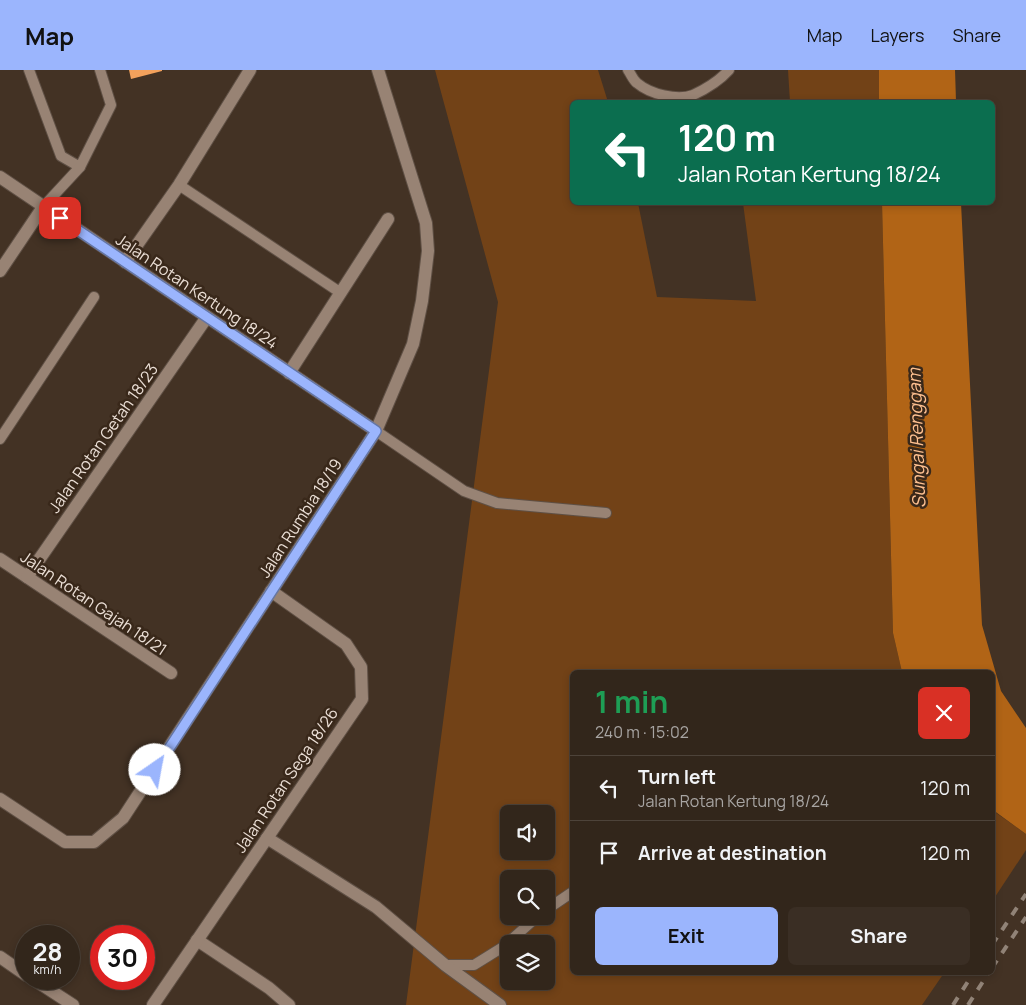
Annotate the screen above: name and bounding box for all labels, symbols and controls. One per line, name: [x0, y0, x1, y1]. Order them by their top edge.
text: Map: [25, 19, 74, 52]
text: Map: [807, 23, 842, 47]
text: Layers: [870, 23, 924, 47]
text: Share: [952, 23, 1001, 47]
text: 120 m: [678, 114, 776, 162]
icon: left: [595, 120, 660, 185]
text: Jalan Rotan Kertung 18/24: [678, 159, 941, 189]
pin: [39, 197, 81, 239]
icon: arrive: [46, 204, 74, 232]
street label: Jalan Rotan Kertung 18/24: [112, 228, 282, 354]
street label: Jalan Rotan Getah 18/23: [43, 359, 163, 517]
water label: Sungai Renggam: [902, 366, 930, 508]
street label: Jalan Rumbia 18/19: [253, 454, 347, 582]
street label: Jalan Rotan Gajah 18/21: [17, 546, 171, 660]
text: 1 min: [595, 681, 668, 722]
button: close: [918, 687, 970, 739]
street label: Jalan Rotan Sega 18/26: [229, 703, 343, 857]
text: 240 m · 15:02: [595, 721, 689, 743]
position arrow: [128, 743, 180, 795]
text: Turn left: [638, 764, 716, 790]
icon: left: [595, 774, 623, 802]
text: 120 m: [920, 775, 970, 801]
text: Jalan Rotan Kertung 18/24: [638, 790, 829, 812]
map controls: [500, 805, 555, 990]
button: sound: [500, 805, 555, 860]
icon: arrive: [595, 839, 623, 867]
text: Arrive at destination: [638, 840, 827, 866]
text: 120 m: [920, 840, 970, 866]
button: search: [500, 870, 555, 925]
button: Exit: [595, 907, 778, 965]
button: Share: [788, 907, 970, 965]
speed limit sign: 30: [90, 925, 155, 990]
text: 28: [32, 934, 63, 969]
button: layers: [500, 935, 555, 990]
text: km/h: [34, 961, 61, 978]

